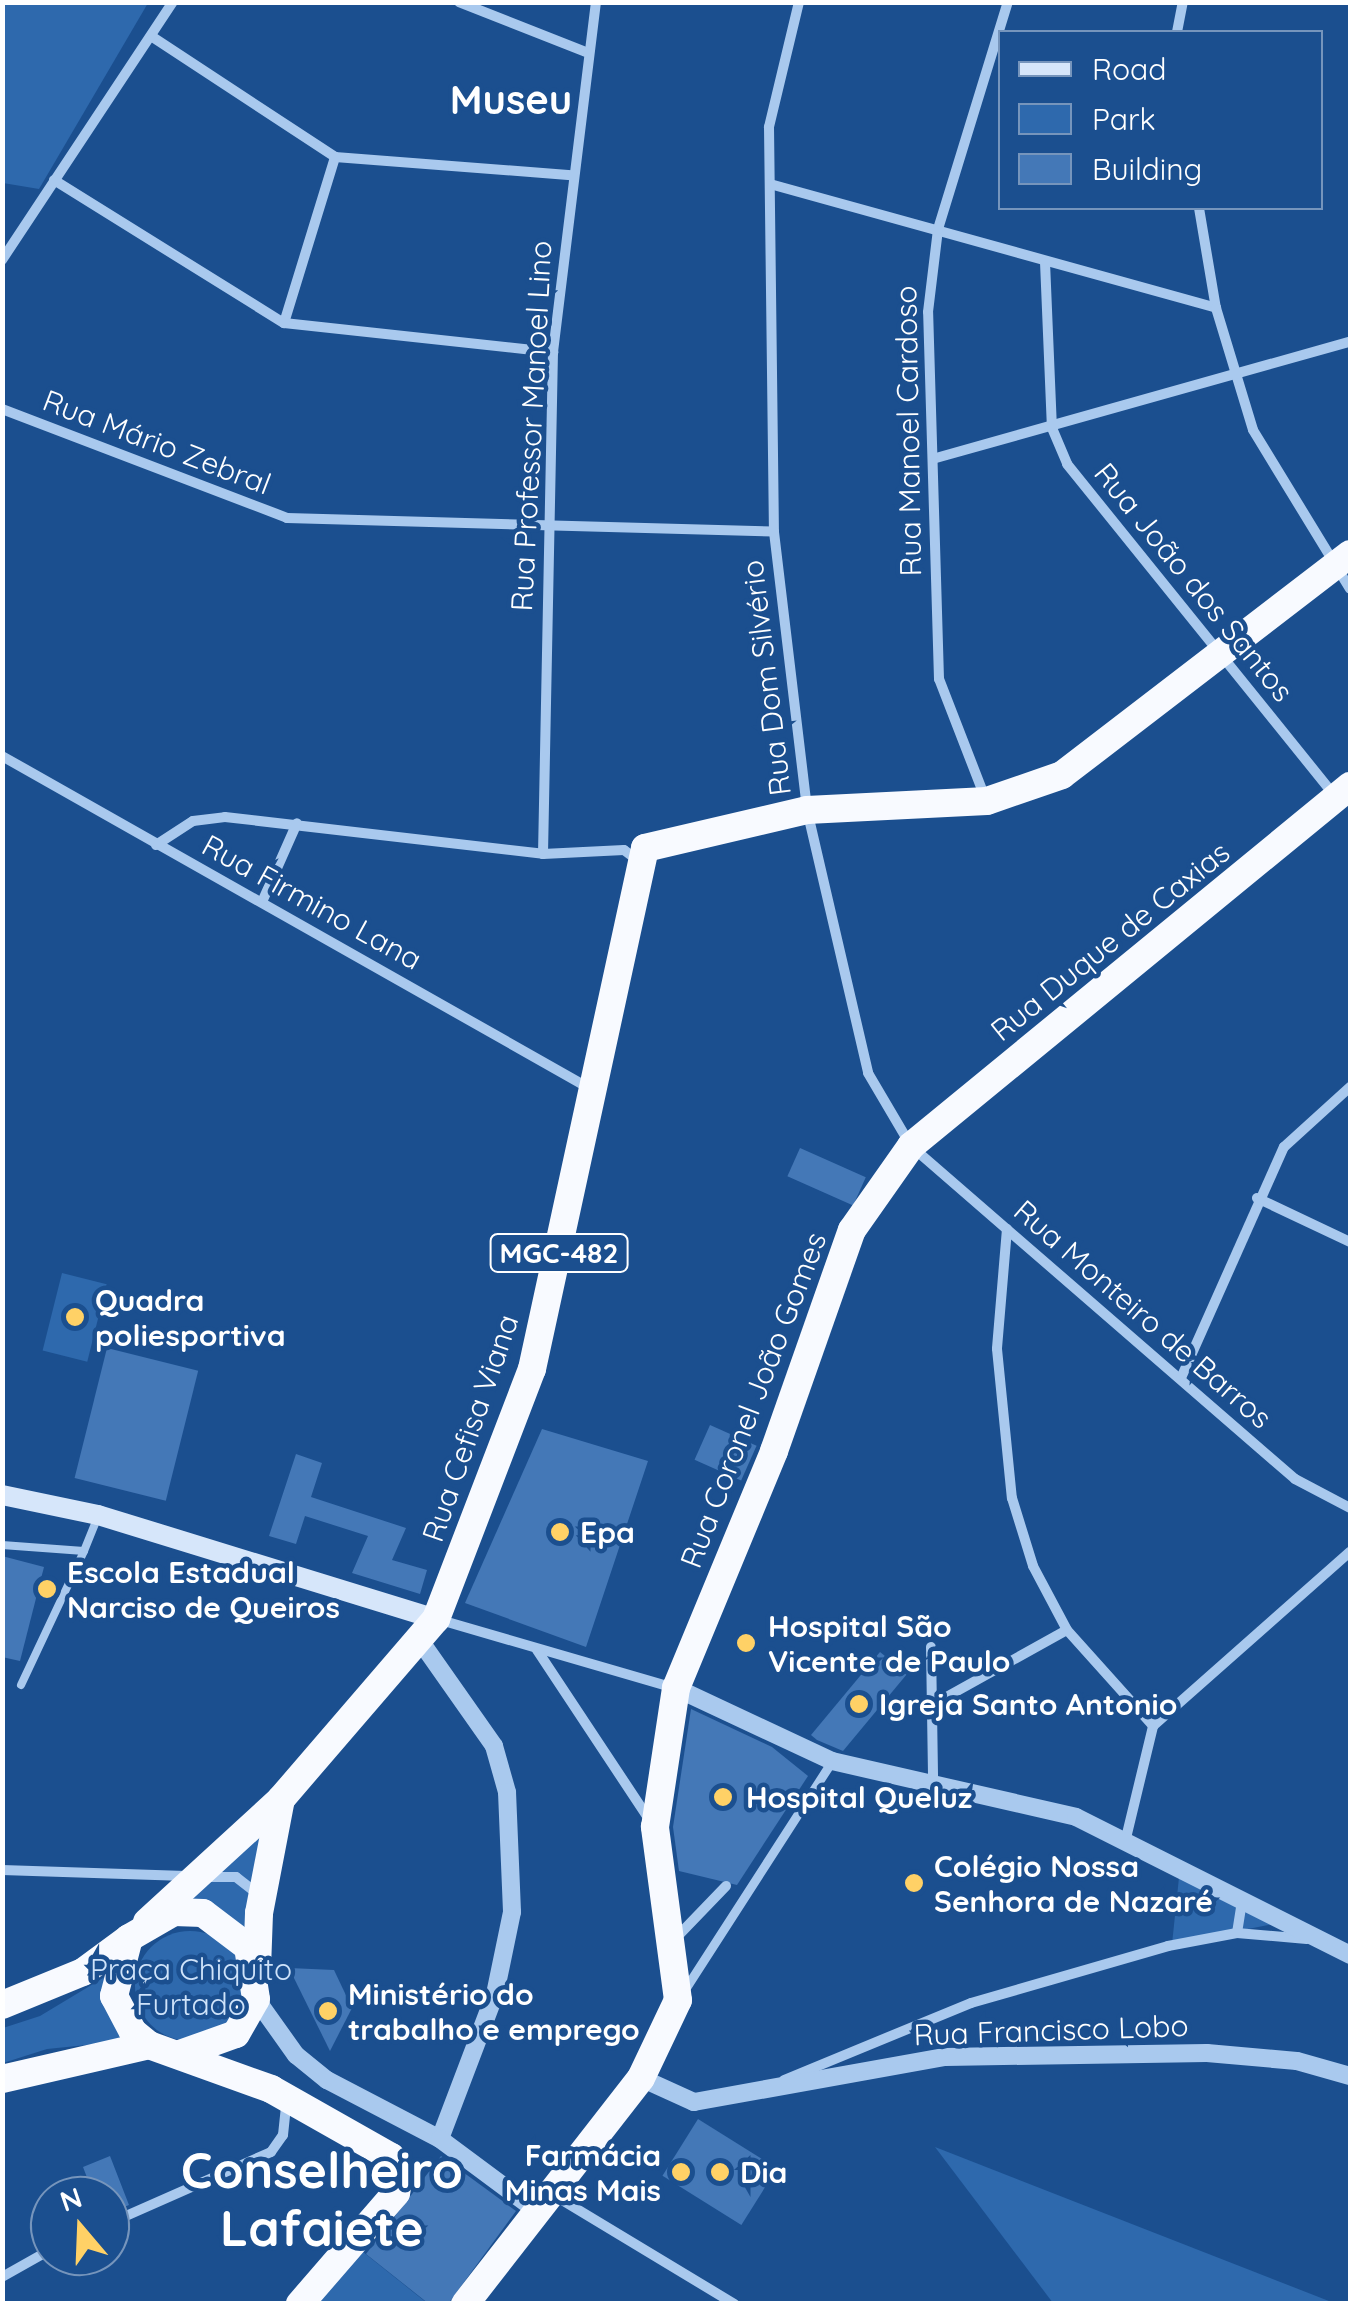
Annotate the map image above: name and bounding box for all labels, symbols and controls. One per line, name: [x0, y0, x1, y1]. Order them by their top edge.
legend: [998, 30, 1323, 210]
text: Road: [1092, 50, 1166, 88]
district label: Museu: [450, 75, 572, 123]
text: Park: [1092, 100, 1156, 138]
text: Building: [1092, 150, 1202, 188]
street label: Rua Professor Manoel Lino: [503, 240, 559, 612]
street label: Rua Manoel Cardoso: [887, 285, 929, 577]
street label: Rua Mário Zebral: [38, 382, 276, 502]
street label: Rua João dos Santos: [1087, 456, 1301, 708]
street label: Rua Dom Silvério: [734, 558, 798, 798]
street label: Rua Firmino Lana: [196, 827, 428, 977]
street label: Rua Duque de Caxias: [983, 834, 1237, 1048]
street label: Rua Monteiro de Barros: [1007, 1192, 1279, 1436]
street label: Rua Coronel João Gomes: [672, 1227, 834, 1573]
road number: MGC-482: [489, 1230, 629, 1276]
place label: Quadra poliesportiva: [95, 1282, 285, 1352]
marker: Quadra poliesportiva: [64, 1306, 86, 1328]
street label: Rua Cefisa Viana: [414, 1310, 526, 1546]
place label: Epa: [580, 1514, 635, 1550]
marker: Epa: [549, 1521, 571, 1543]
place label: Escola Estadual Narciso de Queiros: [67, 1554, 340, 1624]
marker: Escola Estadual Narciso de Queiros: [36, 1578, 58, 1600]
place label: Hospital São Vicente de Paulo: [768, 1608, 1010, 1678]
marker: Hospital São Vicente de Paulo: [733, 1630, 759, 1656]
place label: Igreja Santo Antonio: [879, 1686, 1177, 1722]
marker: Igreja Santo Antonio: [848, 1693, 870, 1715]
place label: Hospital Queluz: [746, 1779, 972, 1815]
marker: Hospital Queluz: [710, 1784, 736, 1810]
place label: Colégio Nossa Senhora de Nazaré: [934, 1848, 1213, 1918]
marker: Colégio Nossa Senhora de Nazaré: [903, 1872, 925, 1894]
park label: Praça Chiquito Furtado: [90, 1951, 292, 2022]
place label: Ministério do trabalho e emprego: [348, 1976, 640, 2046]
marker: Ministério do trabalho e emprego: [317, 2000, 339, 2022]
street label: Rua Francisco Lobo: [913, 2007, 1189, 2053]
place label: Farmácia Minas Mais: [505, 2137, 661, 2208]
district label: Conselheiro Lafaiete: [181, 2139, 463, 2256]
place label: Dia: [740, 2154, 787, 2190]
marker: Farmácia Minas Mais: [670, 2161, 692, 2183]
marker: Dia: [709, 2161, 731, 2183]
north arrow: [30, 2176, 130, 2276]
text: N: [55, 2179, 86, 2219]

